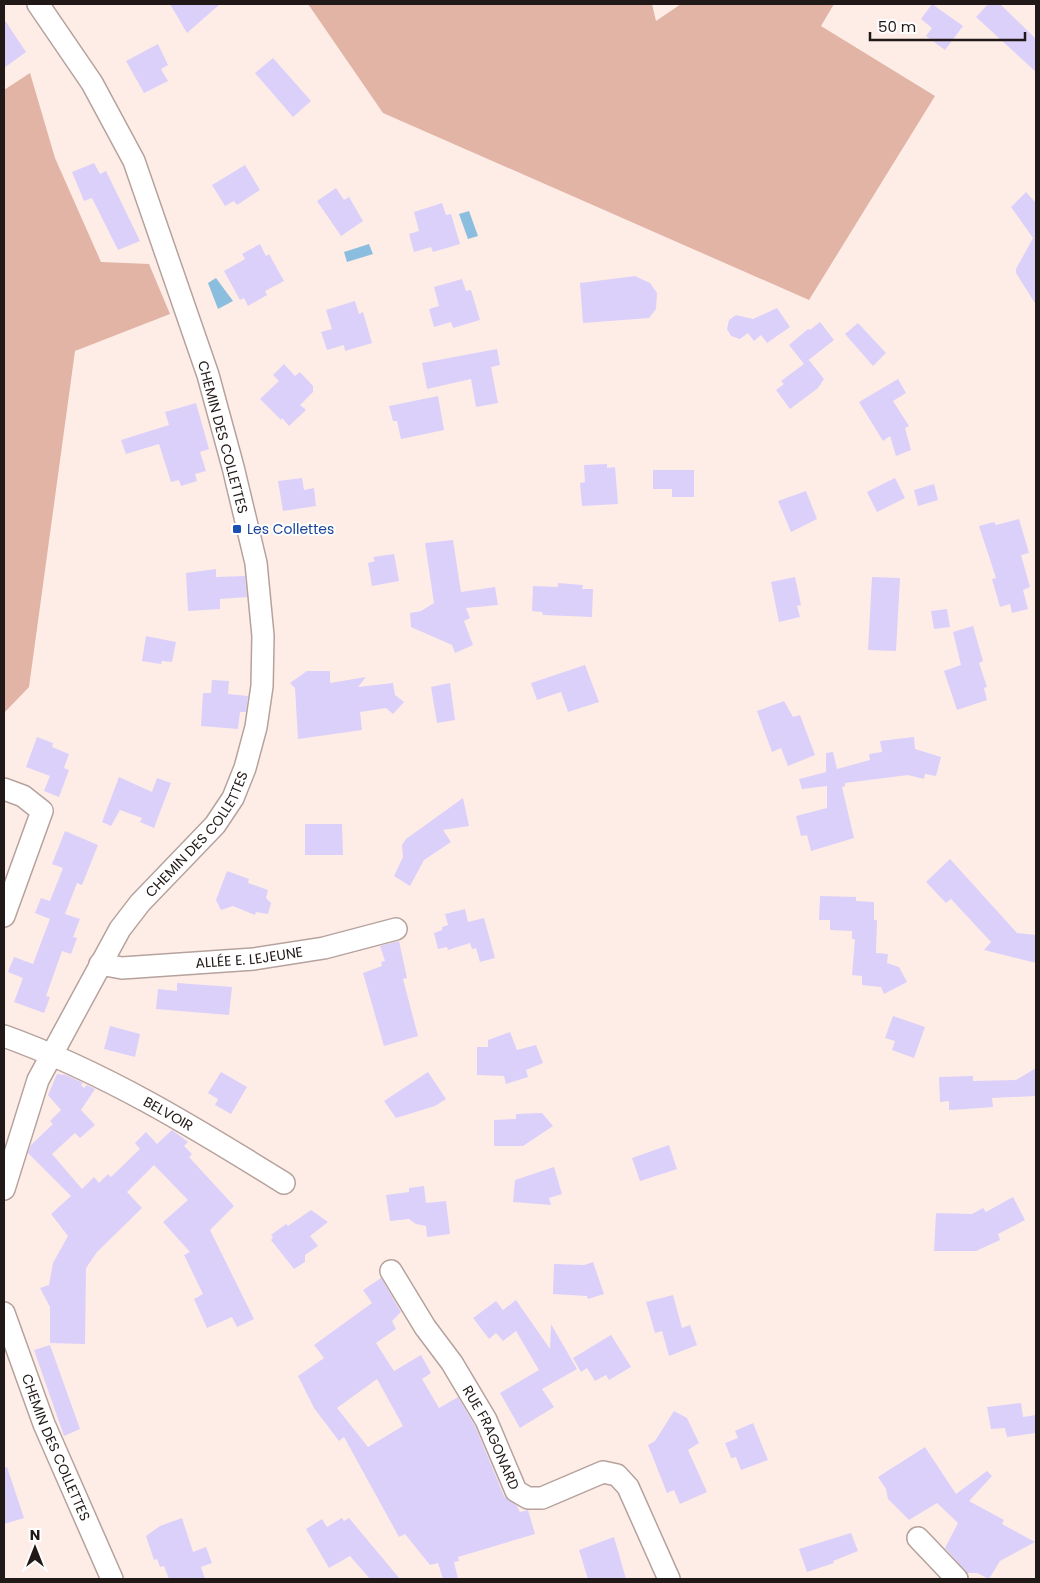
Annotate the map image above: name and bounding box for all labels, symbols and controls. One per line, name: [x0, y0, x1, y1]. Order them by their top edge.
scale bar: [870, 10, 1025, 42]
text: 50 m: [878, 16, 916, 37]
street label: CHEMIN DES COLLETTES: [193, 358, 253, 516]
place label: Les Collettes: [247, 519, 334, 539]
marker: Les Collettes: [231, 523, 243, 535]
street label: CHEMIN DES COLLETTES: [141, 768, 253, 902]
street label: ALLÉE E. LEJEUNE: [195, 941, 304, 973]
street label: BELVOIR: [140, 1092, 197, 1136]
street label: CHEMIN DES COLLETTES: [17, 1371, 95, 1524]
street label: RUE FRAGONARD: [458, 1382, 524, 1493]
north arrow: [10, 1523, 60, 1573]
text: N: [30, 1525, 40, 1545]

